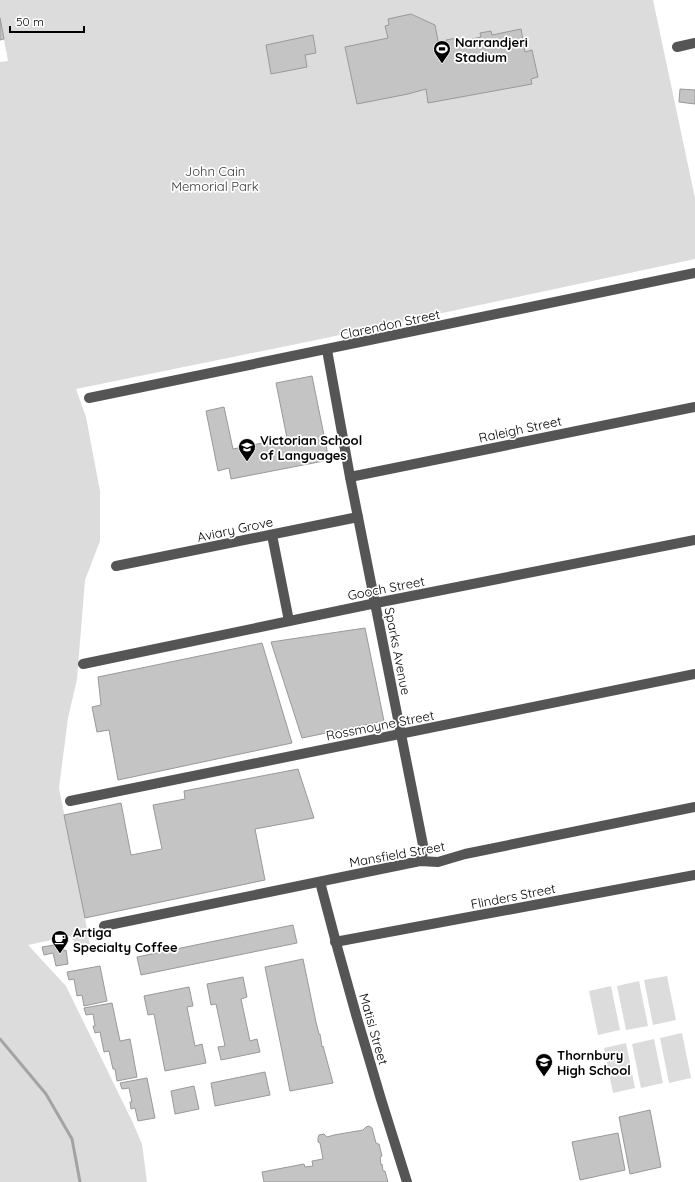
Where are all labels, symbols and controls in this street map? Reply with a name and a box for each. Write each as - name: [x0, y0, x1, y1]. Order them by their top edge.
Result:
- scale bar: [10, 8, 84, 34]
- text: 50 m: [16, 14, 44, 29]
- place label: Narrandjeri Stadium: [455, 34, 528, 65]
- sports icon: Narrandjeri Stadium: [432, 39, 452, 64]
- park label: John Cain Memorial Park: [171, 163, 259, 194]
- street label: Clarendon Street: [339, 306, 441, 342]
- street label: Raleigh Street: [477, 412, 563, 446]
- place label: Victorian School of Languages: [260, 432, 362, 463]
- school or university icon: Victorian School of Languages: [237, 437, 257, 462]
- street label: Aviary Grove: [196, 513, 274, 545]
- street label: Gooch Street: [346, 573, 426, 603]
- street label: Sparks Avenue: [382, 606, 414, 696]
- street label: Rossmoyne Street: [325, 707, 435, 743]
- street label: Mansfield Street: [348, 838, 446, 870]
- street label: Flinders Street: [469, 880, 557, 912]
- place label: Artiga Specialty Coffee: [73, 924, 178, 955]
- cafe icon: Artiga Specialty Coffee: [50, 929, 70, 954]
- street label: Matisi Street: [356, 991, 392, 1067]
- place label: Thornbury High School: [557, 1047, 631, 1078]
- school or university icon: Thornbury High School: [534, 1052, 554, 1077]

